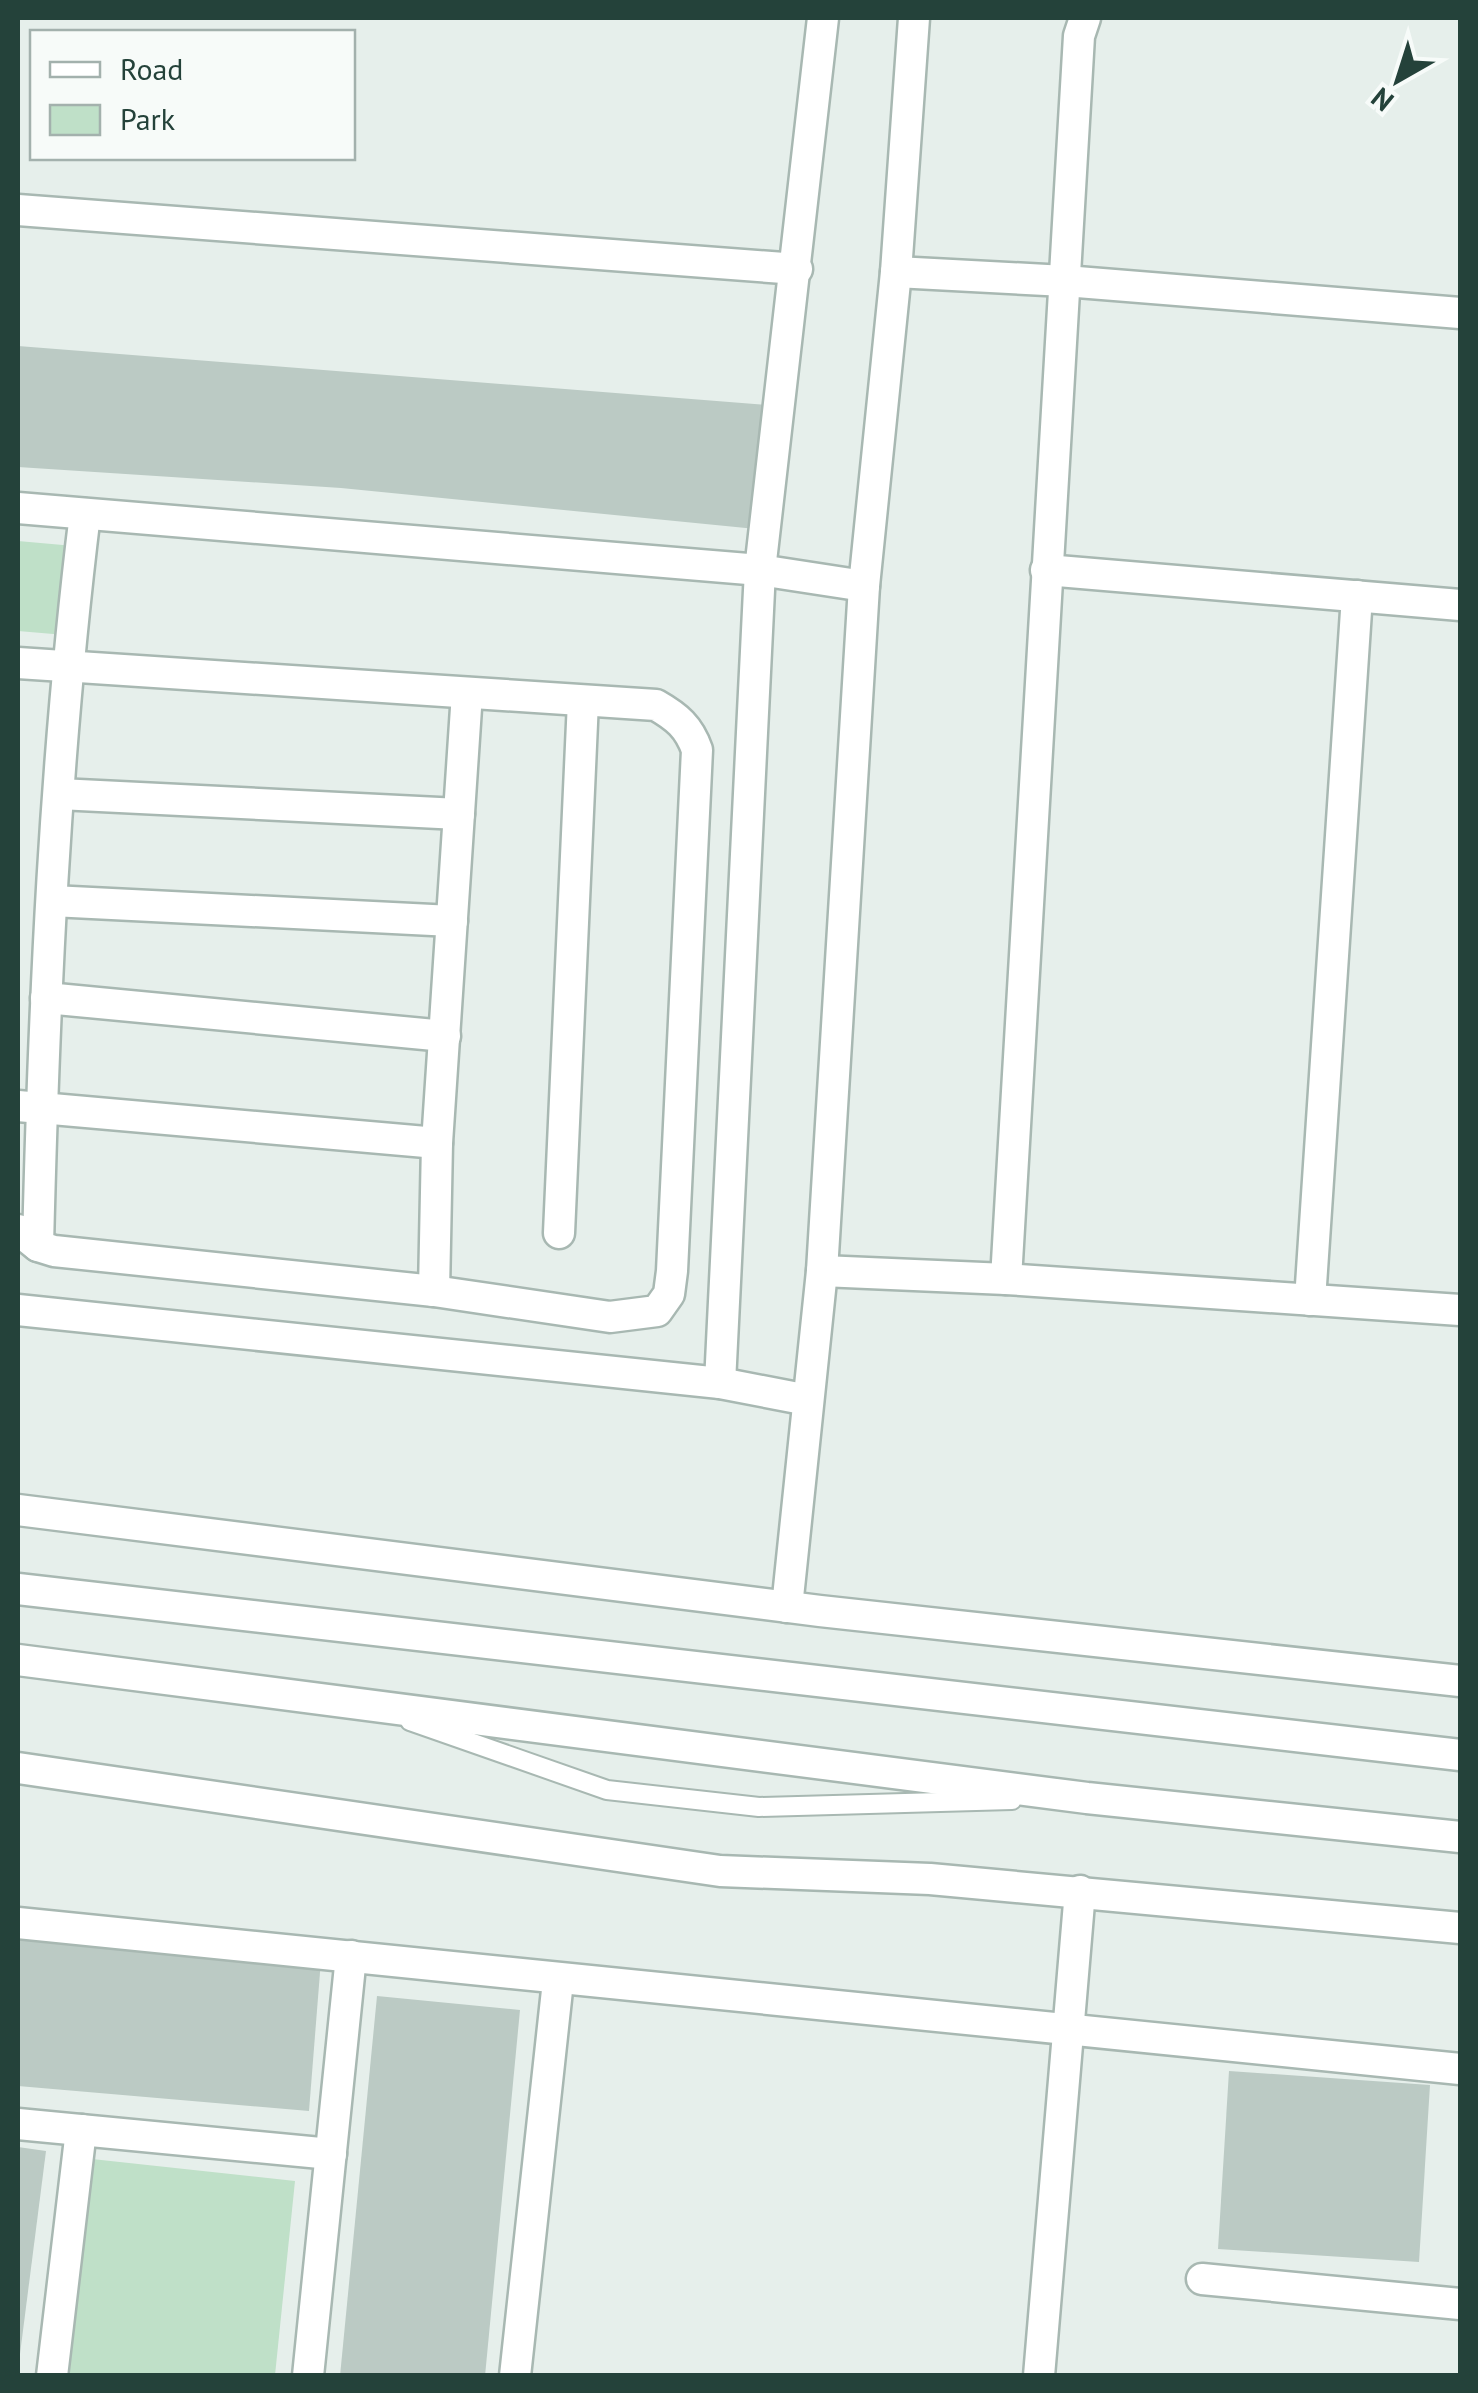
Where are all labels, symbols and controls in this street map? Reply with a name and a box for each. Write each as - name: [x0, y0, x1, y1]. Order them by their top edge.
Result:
- legend: [30, 30, 355, 160]
- north arrow: [1348, 30, 1448, 130]
- text: Road: [120, 49, 184, 88]
- text: N: [1363, 80, 1401, 120]
- text: Park: [120, 99, 176, 138]

